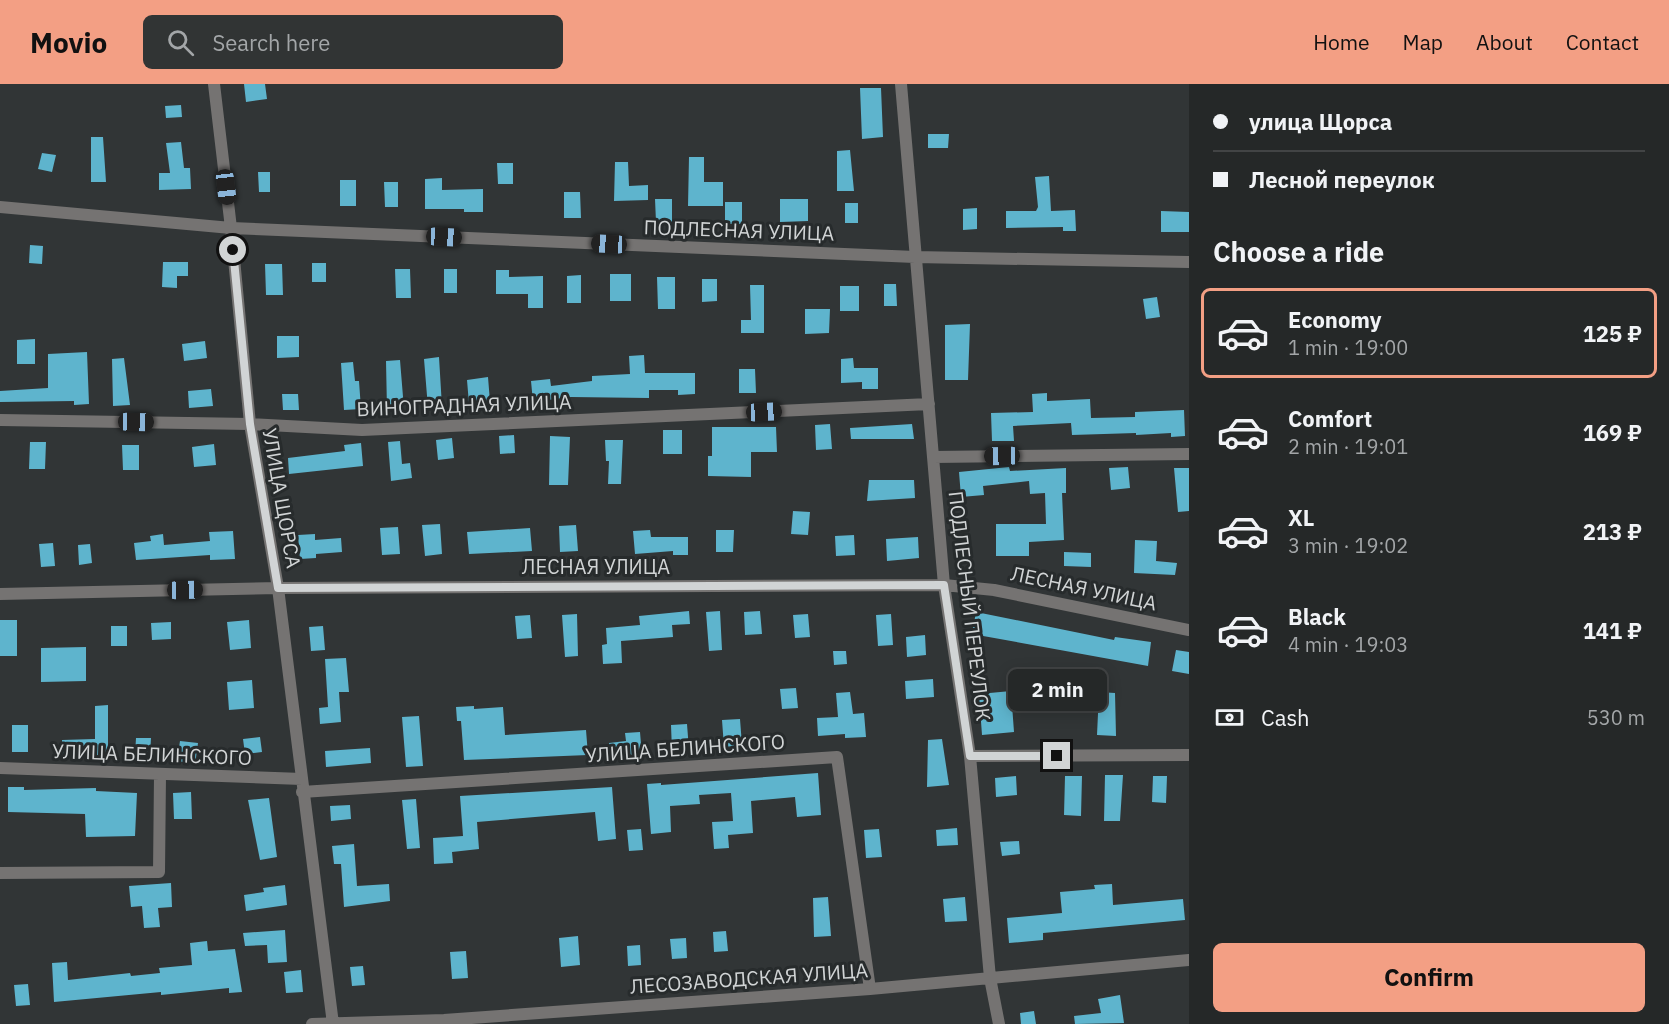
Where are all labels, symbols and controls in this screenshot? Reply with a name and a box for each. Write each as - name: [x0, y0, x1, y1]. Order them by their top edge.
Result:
- search box: [143, 15, 563, 69]
- text: Movio: [30, 24, 107, 61]
- icon: search: [164, 26, 197, 59]
- text: Search here: [212, 28, 330, 57]
- text: Home: [1313, 28, 1370, 56]
- text: Map: [1403, 28, 1443, 56]
- text: About: [1476, 28, 1533, 56]
- text: Contact: [1566, 28, 1639, 56]
- text: улица Щорса: [1249, 107, 1392, 136]
- text: Лесной переулок: [1249, 165, 1435, 194]
- car: [215, 168, 237, 206]
- street label: ПОДЛЕСНАЯ УЛИЦА: [643, 213, 835, 247]
- car: [426, 227, 462, 247]
- car: [591, 234, 627, 254]
- text: Choose a ride: [1213, 234, 1384, 269]
- route start: [219, 236, 246, 263]
- text: Economy: [1288, 305, 1382, 334]
- icon: car: [1216, 306, 1270, 360]
- text: 125 ₽: [1583, 319, 1642, 348]
- text: 1 min · 19:00: [1288, 334, 1408, 361]
- street label: ВИНОГРАДНАЯ УЛИЦА: [356, 388, 572, 422]
- car: [746, 402, 782, 422]
- text: Comfort: [1288, 404, 1372, 433]
- icon: car: [1216, 405, 1270, 459]
- car: [118, 413, 154, 431]
- text: 169 ₽: [1583, 418, 1642, 447]
- street label: УЛИЦА ЩОРСА: [256, 426, 308, 570]
- text: 2 min · 19:01: [1288, 433, 1408, 460]
- car: [984, 447, 1020, 465]
- street label: ПОДЛЕСНЫЙ ПЕРЕУЛОК: [942, 489, 998, 723]
- text: XL: [1288, 503, 1314, 532]
- icon: car: [1216, 504, 1270, 558]
- text: 213 ₽: [1583, 517, 1642, 546]
- text: 3 min · 19:02: [1288, 532, 1408, 559]
- street label: ЛЕСНАЯ УЛИЦА: [522, 553, 670, 580]
- street label: ЛЕСНАЯ УЛИЦА: [1009, 559, 1160, 617]
- car: [167, 581, 203, 599]
- text: Black: [1288, 602, 1346, 631]
- icon: car: [1216, 603, 1270, 657]
- text: 141 ₽: [1583, 616, 1642, 645]
- text: 4 min · 19:03: [1288, 631, 1408, 658]
- callout: 2 min: [1008, 669, 1106, 711]
- text: 2 min: [1031, 676, 1084, 703]
- icon: cash: [1213, 701, 1246, 734]
- text: Cash: [1261, 703, 1310, 732]
- text: 530 m: [1587, 704, 1645, 731]
- street label: УЛИЦА БЕЛИНСКОГО: [584, 728, 786, 768]
- street label: УЛИЦА БЕЛИНСКОГО: [52, 737, 252, 771]
- route end: [1043, 742, 1070, 769]
- button: Confirm: [1213, 943, 1645, 1012]
- street label: ЛЕСОЗАВОДСКАЯ УЛИЦА: [629, 956, 869, 1000]

